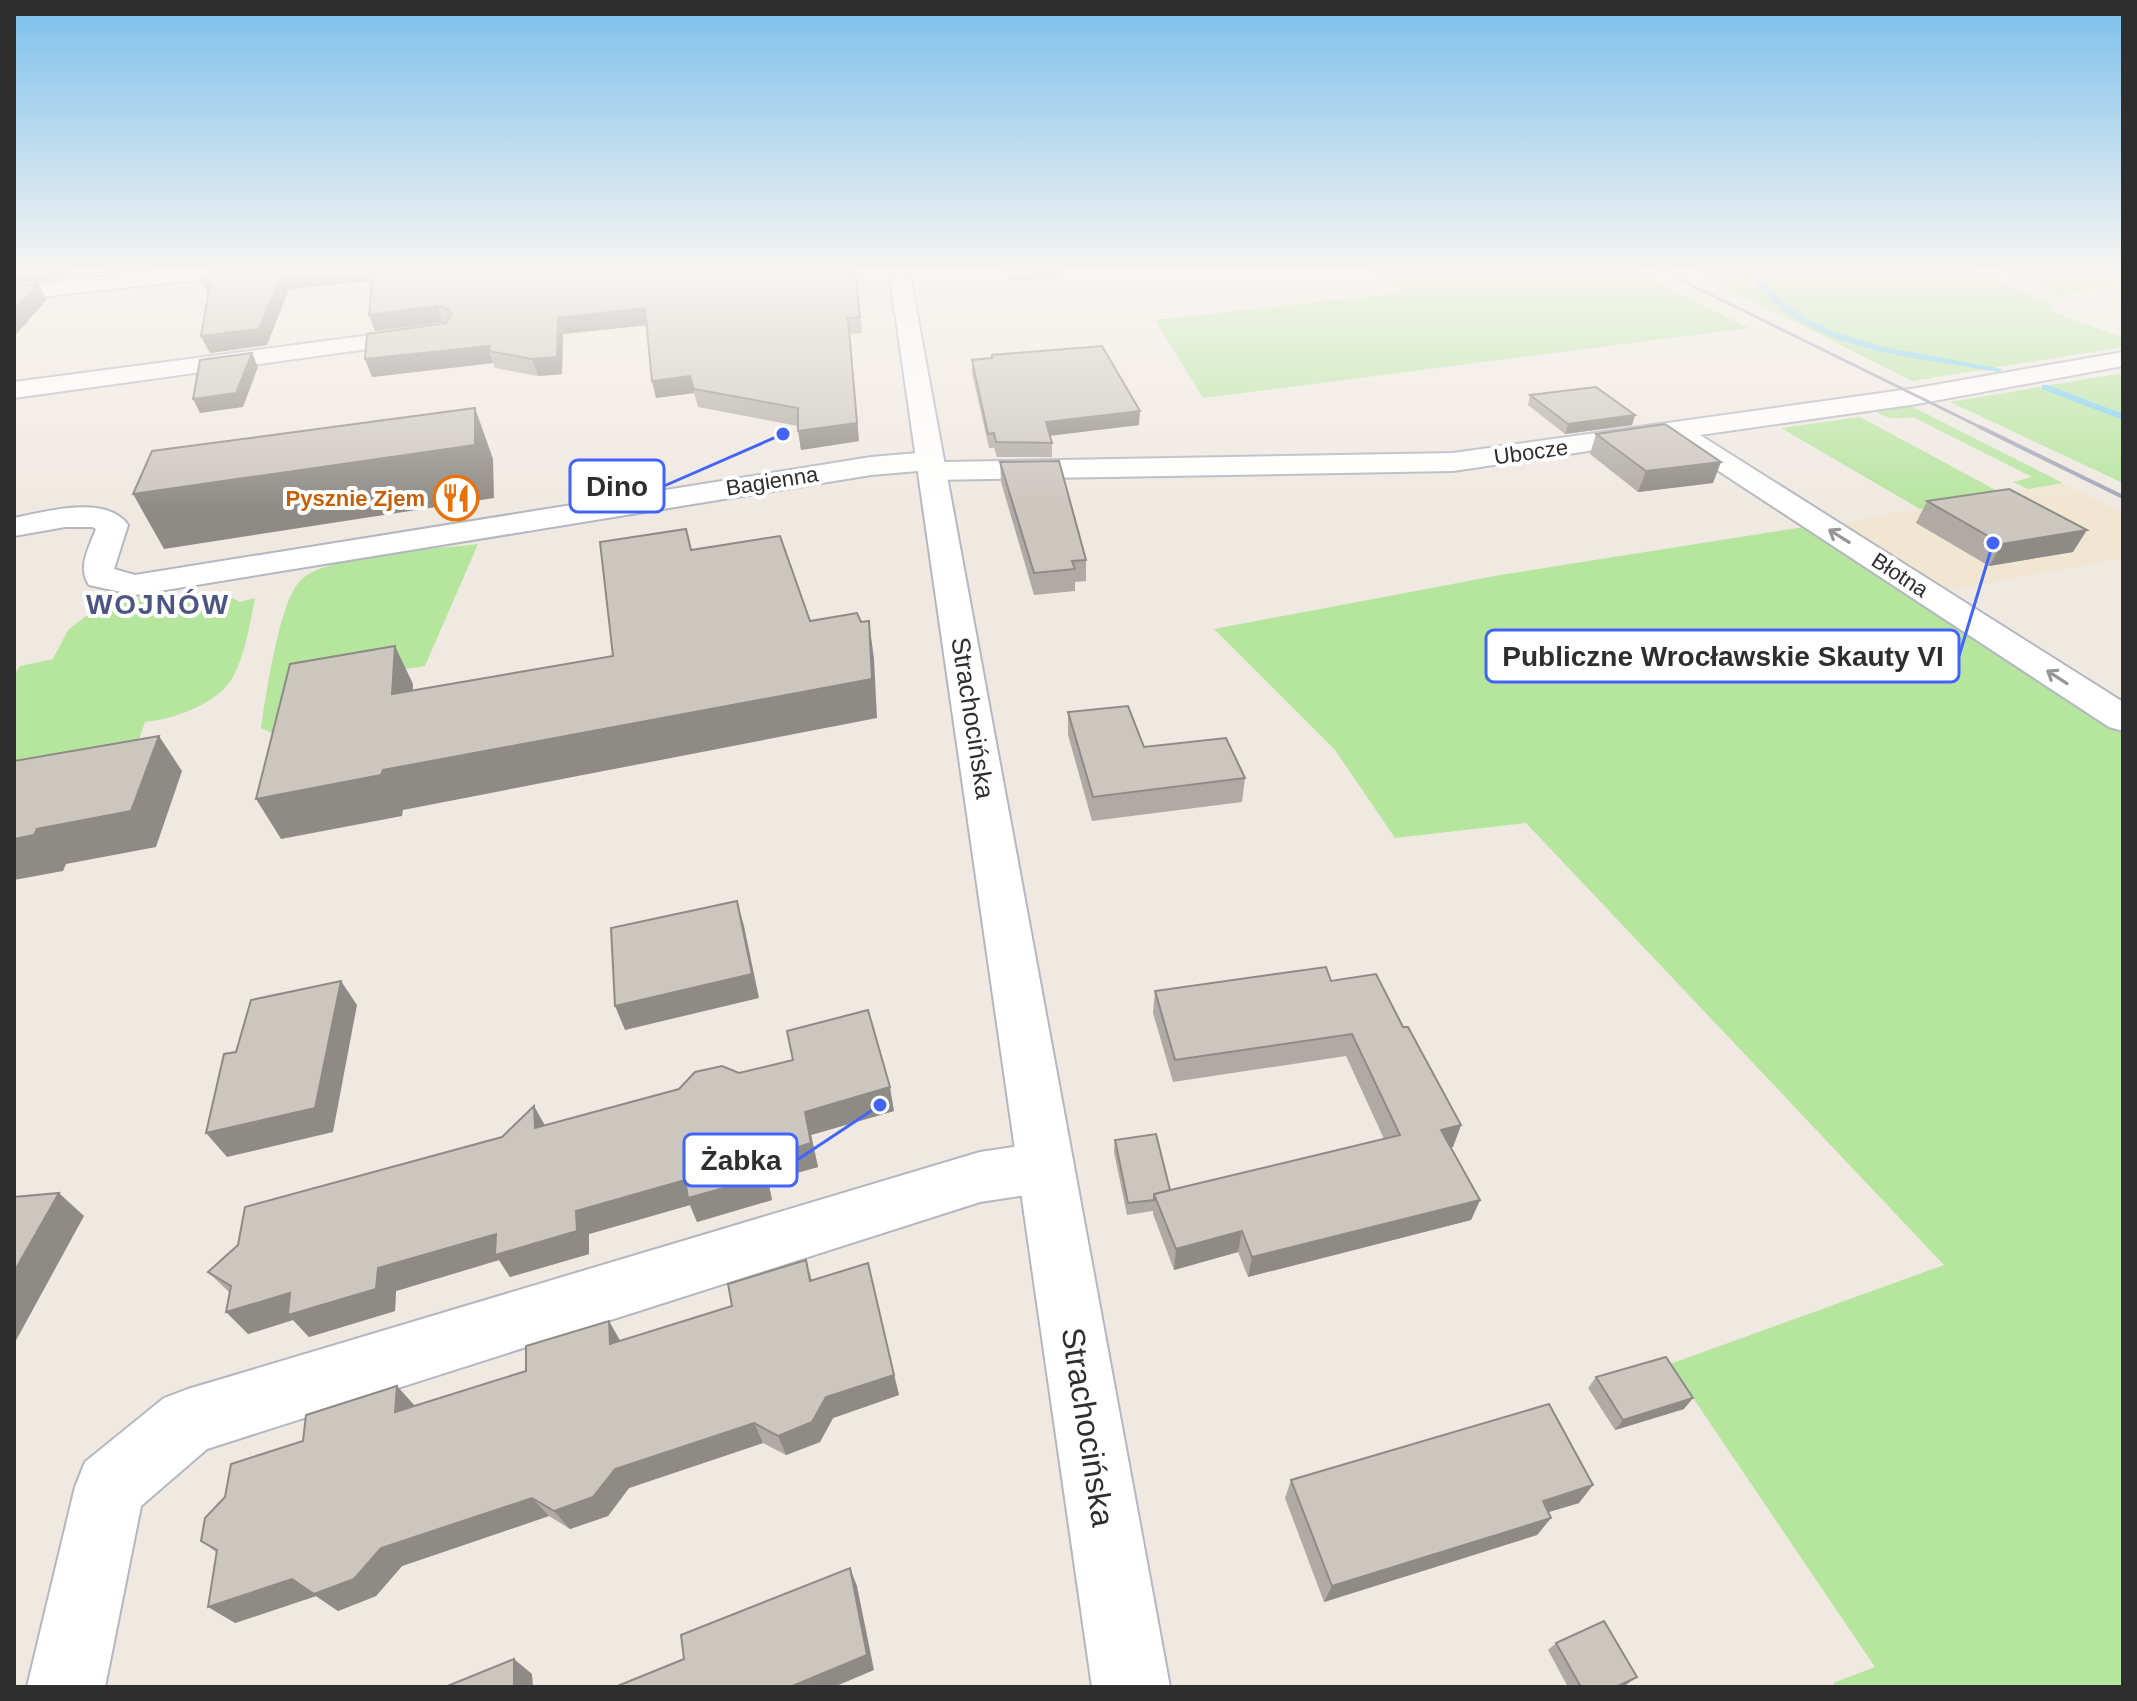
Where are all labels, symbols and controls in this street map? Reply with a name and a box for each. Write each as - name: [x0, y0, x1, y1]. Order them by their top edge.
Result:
- street label: Ubocze: [1492, 434, 1570, 470]
- callout: Dino: [570, 460, 664, 512]
- street label: Bagienna: [724, 461, 821, 501]
- text: Dino: [586, 471, 648, 502]
- restaurant icon: Pysznie Zjem: [432, 474, 480, 522]
- place label: Pysznie Zjem: [286, 486, 425, 511]
- one-way arrow: [1828, 527, 1851, 543]
- street label: Błotna: [1867, 548, 1934, 603]
- district label: WOJNÓW: [86, 589, 230, 620]
- callout: Publiczne Wrocławskie Skauty VI: [1486, 630, 1959, 682]
- street label: Strachocińska: [945, 635, 1001, 802]
- text: Publiczne Wrocławskie Skauty VI: [1502, 641, 1944, 672]
- one-way arrow: [2047, 668, 2069, 685]
- callout: Żabka: [684, 1134, 797, 1186]
- text: Żabka: [701, 1145, 782, 1176]
- street label: Strachocińska: [1055, 1325, 1122, 1529]

